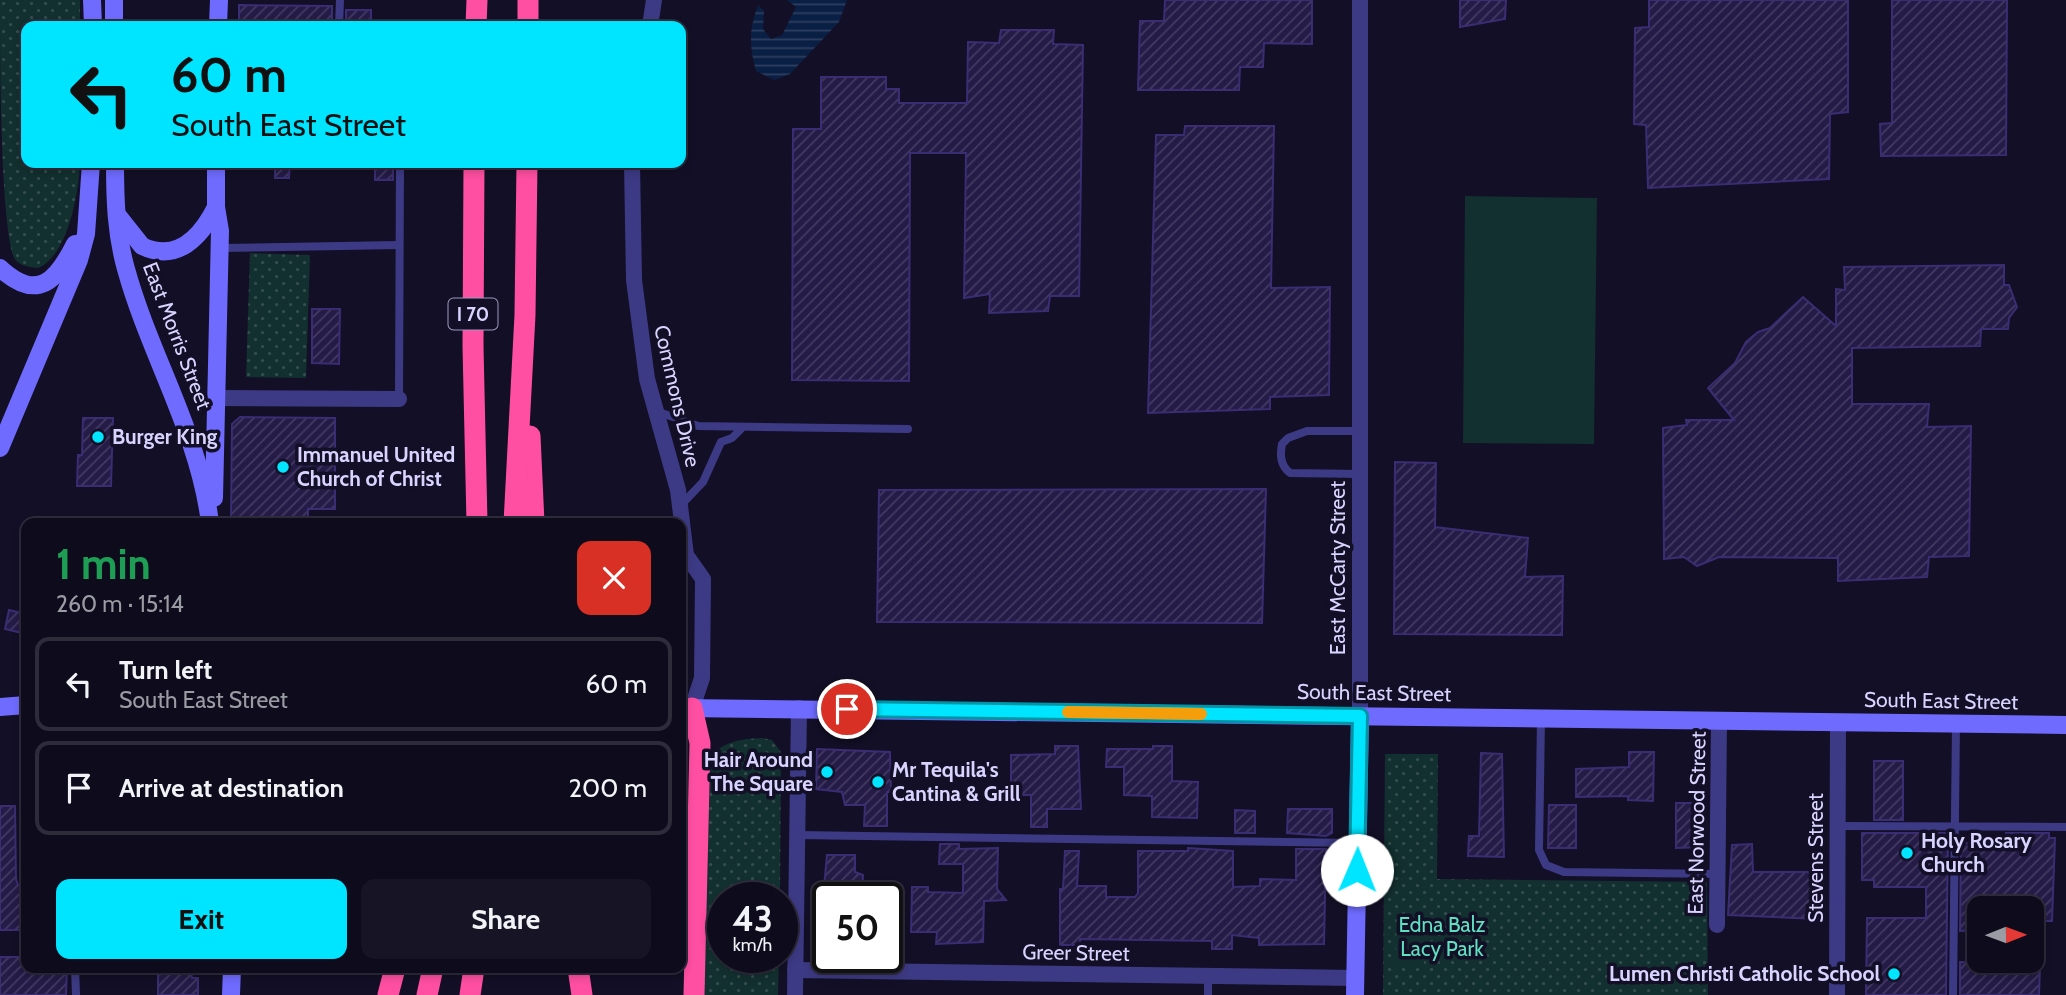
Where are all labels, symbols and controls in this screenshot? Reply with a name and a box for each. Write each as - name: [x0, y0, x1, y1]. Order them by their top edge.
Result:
- text: 60 m: [171, 45, 287, 104]
- icon: left: [56, 49, 147, 140]
- text: South East Street: [171, 105, 406, 144]
- street label: East Morris Street: [138, 259, 217, 413]
- road number: I 70: [448, 298, 498, 330]
- street label: Commons Drive: [649, 323, 706, 469]
- place label: Burger King: [112, 424, 218, 449]
- marker: Burger King: [90, 429, 106, 445]
- place label: Immanuel United Church of Christ: [297, 442, 455, 491]
- marker: Immanuel United Church of Christ: [275, 459, 291, 475]
- street label: East McCarty Street: [1325, 481, 1350, 655]
- text: 1 min: [56, 538, 151, 590]
- button: close: [577, 541, 651, 615]
- text: 260 m · 15:14: [56, 590, 184, 618]
- text: Turn left: [119, 654, 212, 686]
- icon: left: [60, 665, 98, 703]
- text: 60 m: [585, 668, 647, 700]
- pin: [817, 679, 877, 739]
- street label: South East Street: [1297, 679, 1451, 706]
- text: South East Street: [119, 686, 288, 714]
- street label: South East Street: [1864, 687, 2018, 714]
- icon: arrive: [828, 690, 866, 728]
- street label: East Norwood Street: [1682, 731, 1711, 915]
- place label: Hair Around The Square: [704, 747, 813, 796]
- place label: Mr Tequila's Cantina & Grill: [892, 757, 1021, 806]
- marker: Hair Around The Square: [819, 764, 835, 780]
- icon: arrive: [60, 769, 98, 807]
- text: Arrive at destination: [119, 772, 344, 804]
- text: 200 m: [568, 772, 647, 804]
- marker: Mr Tequila's Cantina & Grill: [870, 774, 886, 790]
- street label: Stevens Street: [1803, 793, 1828, 923]
- place label: Holy Rosary Church: [1921, 828, 2032, 877]
- position arrow: [1320, 833, 1394, 907]
- marker: Holy Rosary Church: [1899, 845, 1915, 861]
- button: Exit: [56, 879, 347, 959]
- button: Share: [361, 879, 651, 959]
- speed limit sign: 50: [812, 882, 903, 973]
- north arrow: [1967, 896, 2044, 973]
- map controls: [1967, 896, 2044, 973]
- text: 43: [732, 897, 773, 940]
- park label: Edna Balz Lacy Park: [1399, 912, 1486, 961]
- text: km/h: [733, 934, 772, 956]
- street label: Greer Street: [1022, 939, 1130, 966]
- place label: Lumen Christi Catholic School: [1609, 961, 1880, 986]
- marker: Lumen Christi Catholic School: [1886, 966, 1902, 982]

